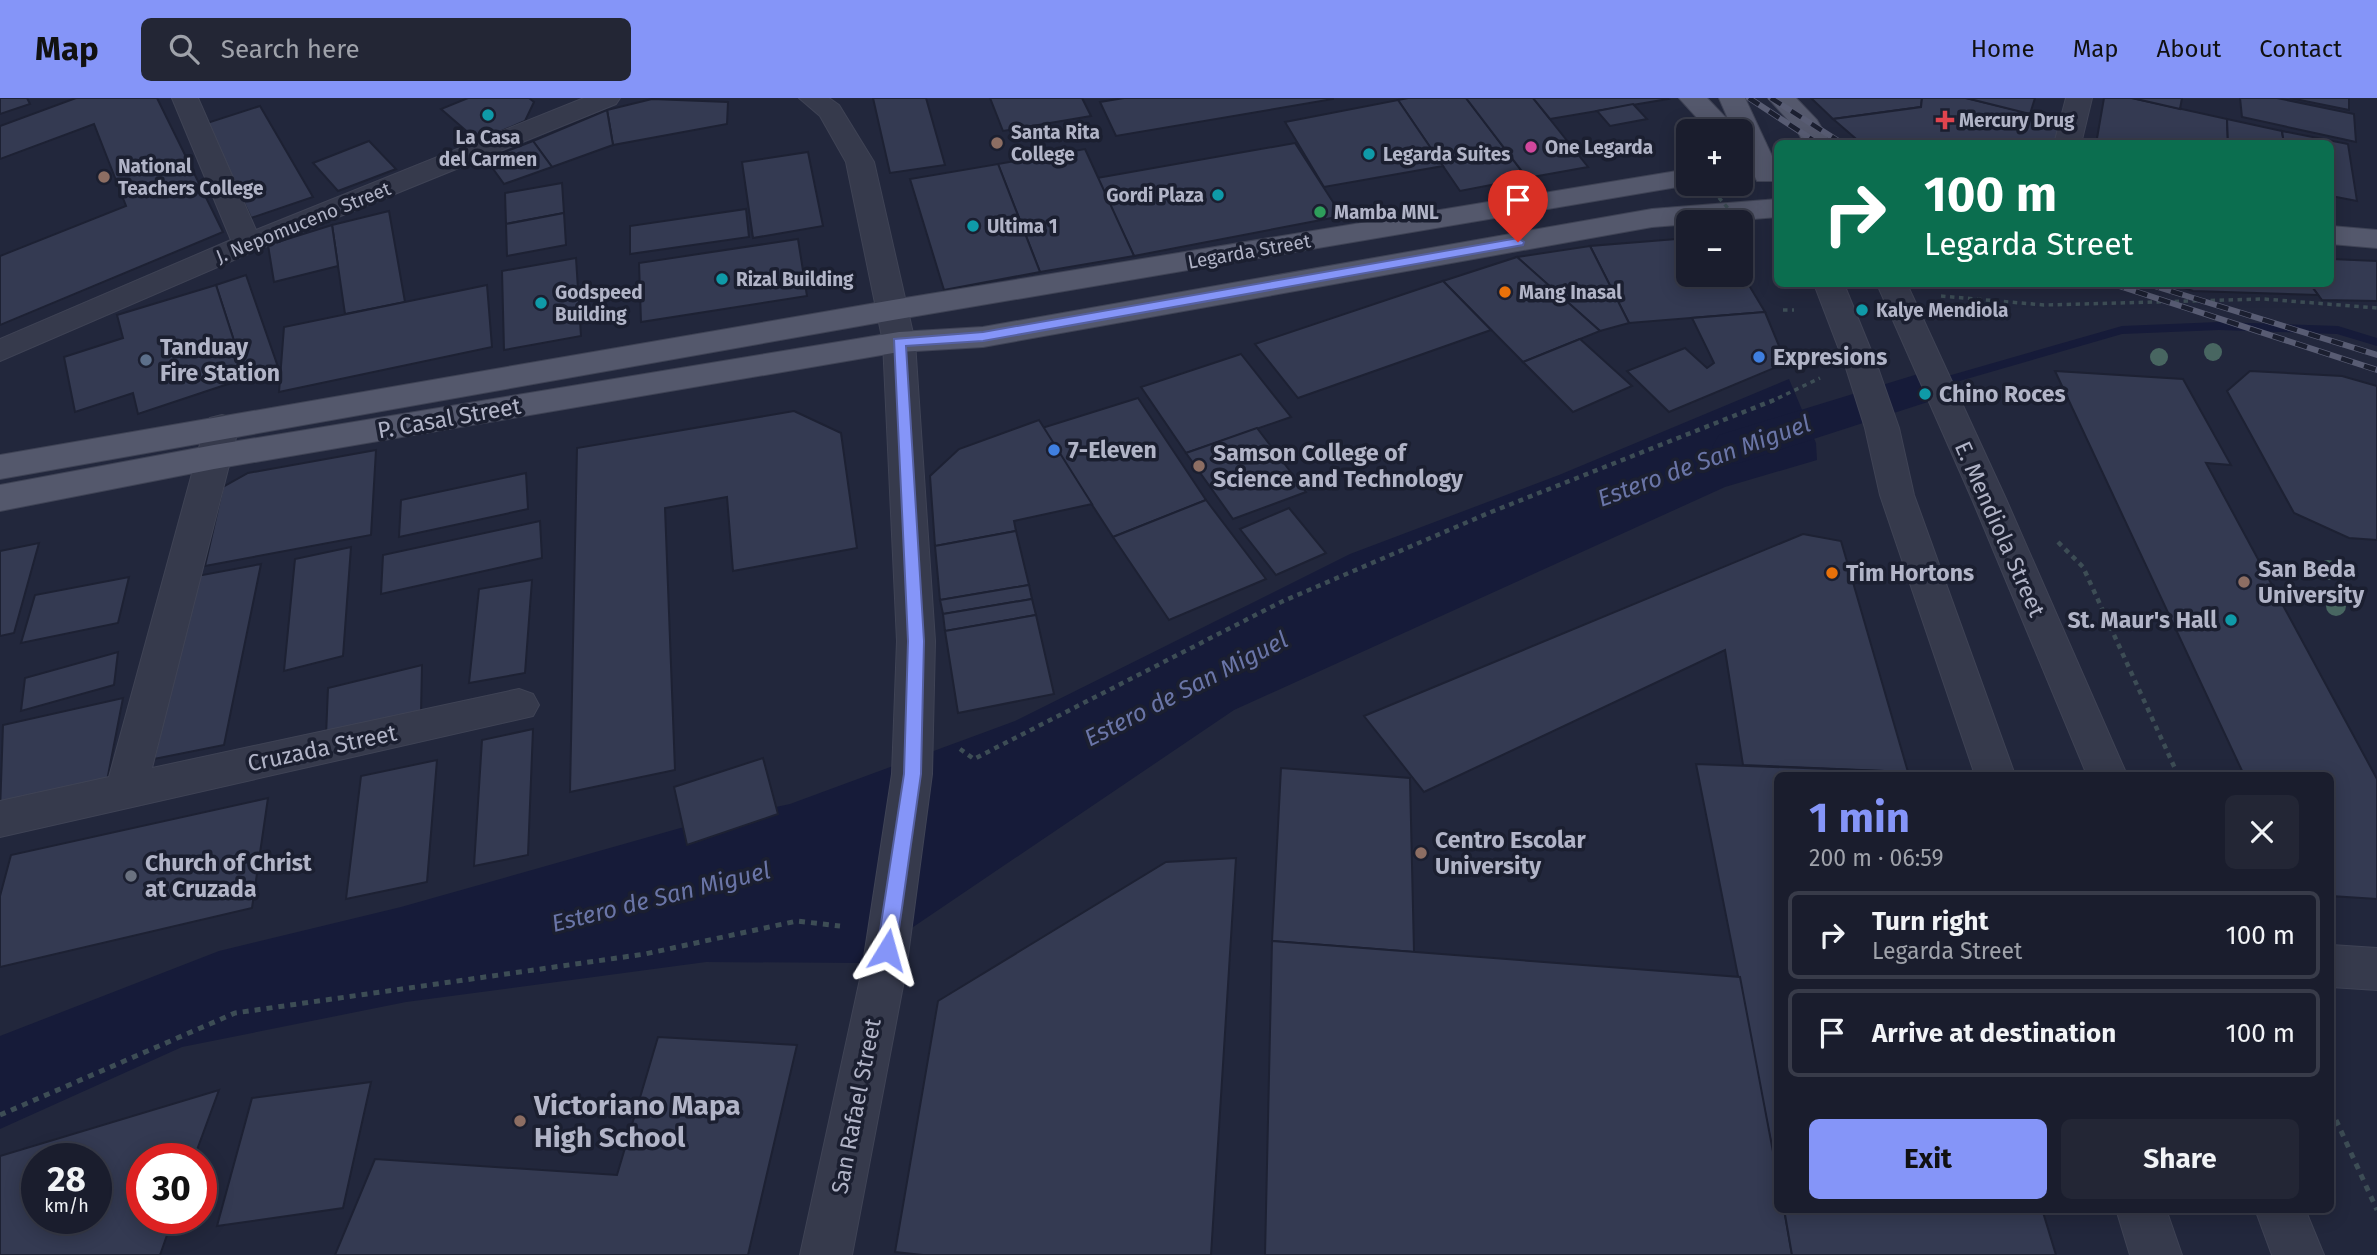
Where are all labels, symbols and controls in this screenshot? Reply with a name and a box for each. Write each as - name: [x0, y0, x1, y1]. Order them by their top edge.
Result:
- search box: [141, 18, 631, 81]
- text: Map: [35, 29, 99, 69]
- icon: search: [165, 30, 203, 68]
- text: Search here: [221, 34, 360, 65]
- text: Home: [1971, 35, 2035, 63]
- text: Map: [2073, 35, 2119, 63]
- text: About: [2157, 35, 2221, 63]
- text: Contact: [2259, 35, 2342, 63]
- marker: La Casa del Carmen: [480, 107, 496, 123]
- place label: Mercury Drug: [1959, 109, 2075, 132]
- marker: Mercury Drug: [1937, 112, 1953, 128]
- map controls: [1676, 119, 1753, 287]
- button: +: [1676, 119, 1753, 196]
- place label: Santa Rita College: [1011, 121, 1100, 166]
- place label: La Casa del Carmen: [439, 126, 537, 171]
- marker: Santa Rita College: [989, 135, 1005, 151]
- place label: One Legarda: [1545, 136, 1653, 159]
- marker: One Legarda: [1523, 139, 1539, 155]
- place label: Legarda Suites: [1383, 143, 1510, 166]
- marker: Legarda Suites: [1361, 146, 1377, 162]
- place label: National Teachers College: [118, 155, 263, 200]
- text: 100 m: [1924, 165, 2057, 224]
- icon: right: [1809, 168, 1900, 259]
- marker: National Teachers College: [96, 169, 112, 185]
- pin: [1488, 170, 1548, 242]
- street label: J. Nepomuceno Street: [212, 177, 394, 268]
- icon: arrive: [1499, 181, 1537, 219]
- place label: Gordi Plaza: [1106, 184, 1204, 207]
- marker: Gordi Plaza: [1210, 187, 1226, 203]
- place label: Mamba MNL: [1334, 201, 1439, 224]
- marker: Mamba MNL: [1312, 204, 1328, 220]
- button: −: [1676, 210, 1753, 287]
- place label: Ultima 1: [987, 215, 1058, 238]
- marker: Ultima 1: [965, 218, 981, 234]
- text: Legarda Street: [1924, 225, 2133, 263]
- street label: Legarda Street: [1186, 229, 1312, 274]
- place label: Rizal Building: [736, 268, 854, 291]
- marker: Rizal Building: [714, 271, 730, 287]
- place label: Godspeed Building: [555, 281, 643, 326]
- place label: Mang Inasal: [1519, 281, 1622, 304]
- marker: Mang Inasal: [1497, 284, 1513, 300]
- marker: Godspeed Building: [533, 295, 549, 311]
- place label: Kalye Mendiola: [1876, 299, 2008, 322]
- marker: Kalye Mendiola: [1854, 302, 1870, 318]
- place label: Tanduay Fire Station: [160, 333, 280, 387]
- place label: Expresions: [1773, 343, 1887, 371]
- marker: Expresions: [1751, 349, 1767, 365]
- marker: Tanduay Fire Station: [138, 352, 154, 368]
- place label: Chino Roces: [1939, 380, 2066, 408]
- marker: Chino Roces: [1917, 386, 1933, 402]
- street label: P. Casal Street: [375, 391, 524, 444]
- water label: Estero de San Miguel: [1594, 409, 1814, 513]
- place label: 7-Eleven: [1068, 436, 1157, 464]
- street label: E. Mendiola Street: [1949, 437, 2052, 622]
- place label: Samson College of Science and Technology: [1213, 439, 1464, 493]
- marker: 7-Eleven: [1046, 442, 1062, 458]
- marker: Samson College of Science and Technology: [1191, 458, 1207, 474]
- place label: San Beda University: [2258, 555, 2365, 609]
- place label: Tim Hortons: [1846, 559, 1974, 587]
- marker: Tim Hortons: [1824, 565, 1840, 581]
- marker: San Beda University: [2236, 574, 2252, 590]
- place label: St. Maur's Hall: [2067, 606, 2217, 634]
- marker: St. Maur's Hall: [2223, 612, 2239, 628]
- water label: Estero de San Miguel: [1080, 626, 1292, 752]
- street label: Cruzada Street: [245, 718, 400, 777]
- text: 1 min: [1809, 793, 1910, 843]
- button: close: [2225, 795, 2299, 869]
- place label: Centro Escolar University: [1435, 826, 1586, 880]
- text: 200 m · 06:59: [1809, 844, 1944, 872]
- marker: Centro Escolar University: [1413, 845, 1429, 861]
- place label: Church of Christ at Cruzada: [145, 849, 313, 903]
- water label: Estero de San Miguel: [549, 856, 773, 938]
- marker: Church of Christ at Cruzada: [123, 868, 139, 884]
- text: Turn right: [1872, 906, 1989, 937]
- position arrow: [850, 913, 924, 987]
- icon: right: [1813, 916, 1851, 954]
- text: 100 m: [2226, 920, 2295, 951]
- text: Legarda Street: [1872, 937, 2022, 965]
- icon: arrive: [1813, 1014, 1851, 1052]
- street label: San Rafael Street: [825, 1015, 887, 1196]
- text: Arrive at destination: [1872, 1018, 2116, 1049]
- text: 100 m: [2226, 1018, 2295, 1049]
- place label: Victoriano Mapa High School: [533, 1089, 741, 1154]
- marker: Victoriano Mapa High School: [512, 1113, 528, 1129]
- button: Exit: [1809, 1119, 2047, 1199]
- button: Share: [2061, 1119, 2299, 1199]
- speed limit sign: 30: [126, 1143, 217, 1234]
- text: 28: [47, 1158, 86, 1200]
- text: km/h: [44, 1195, 89, 1217]

